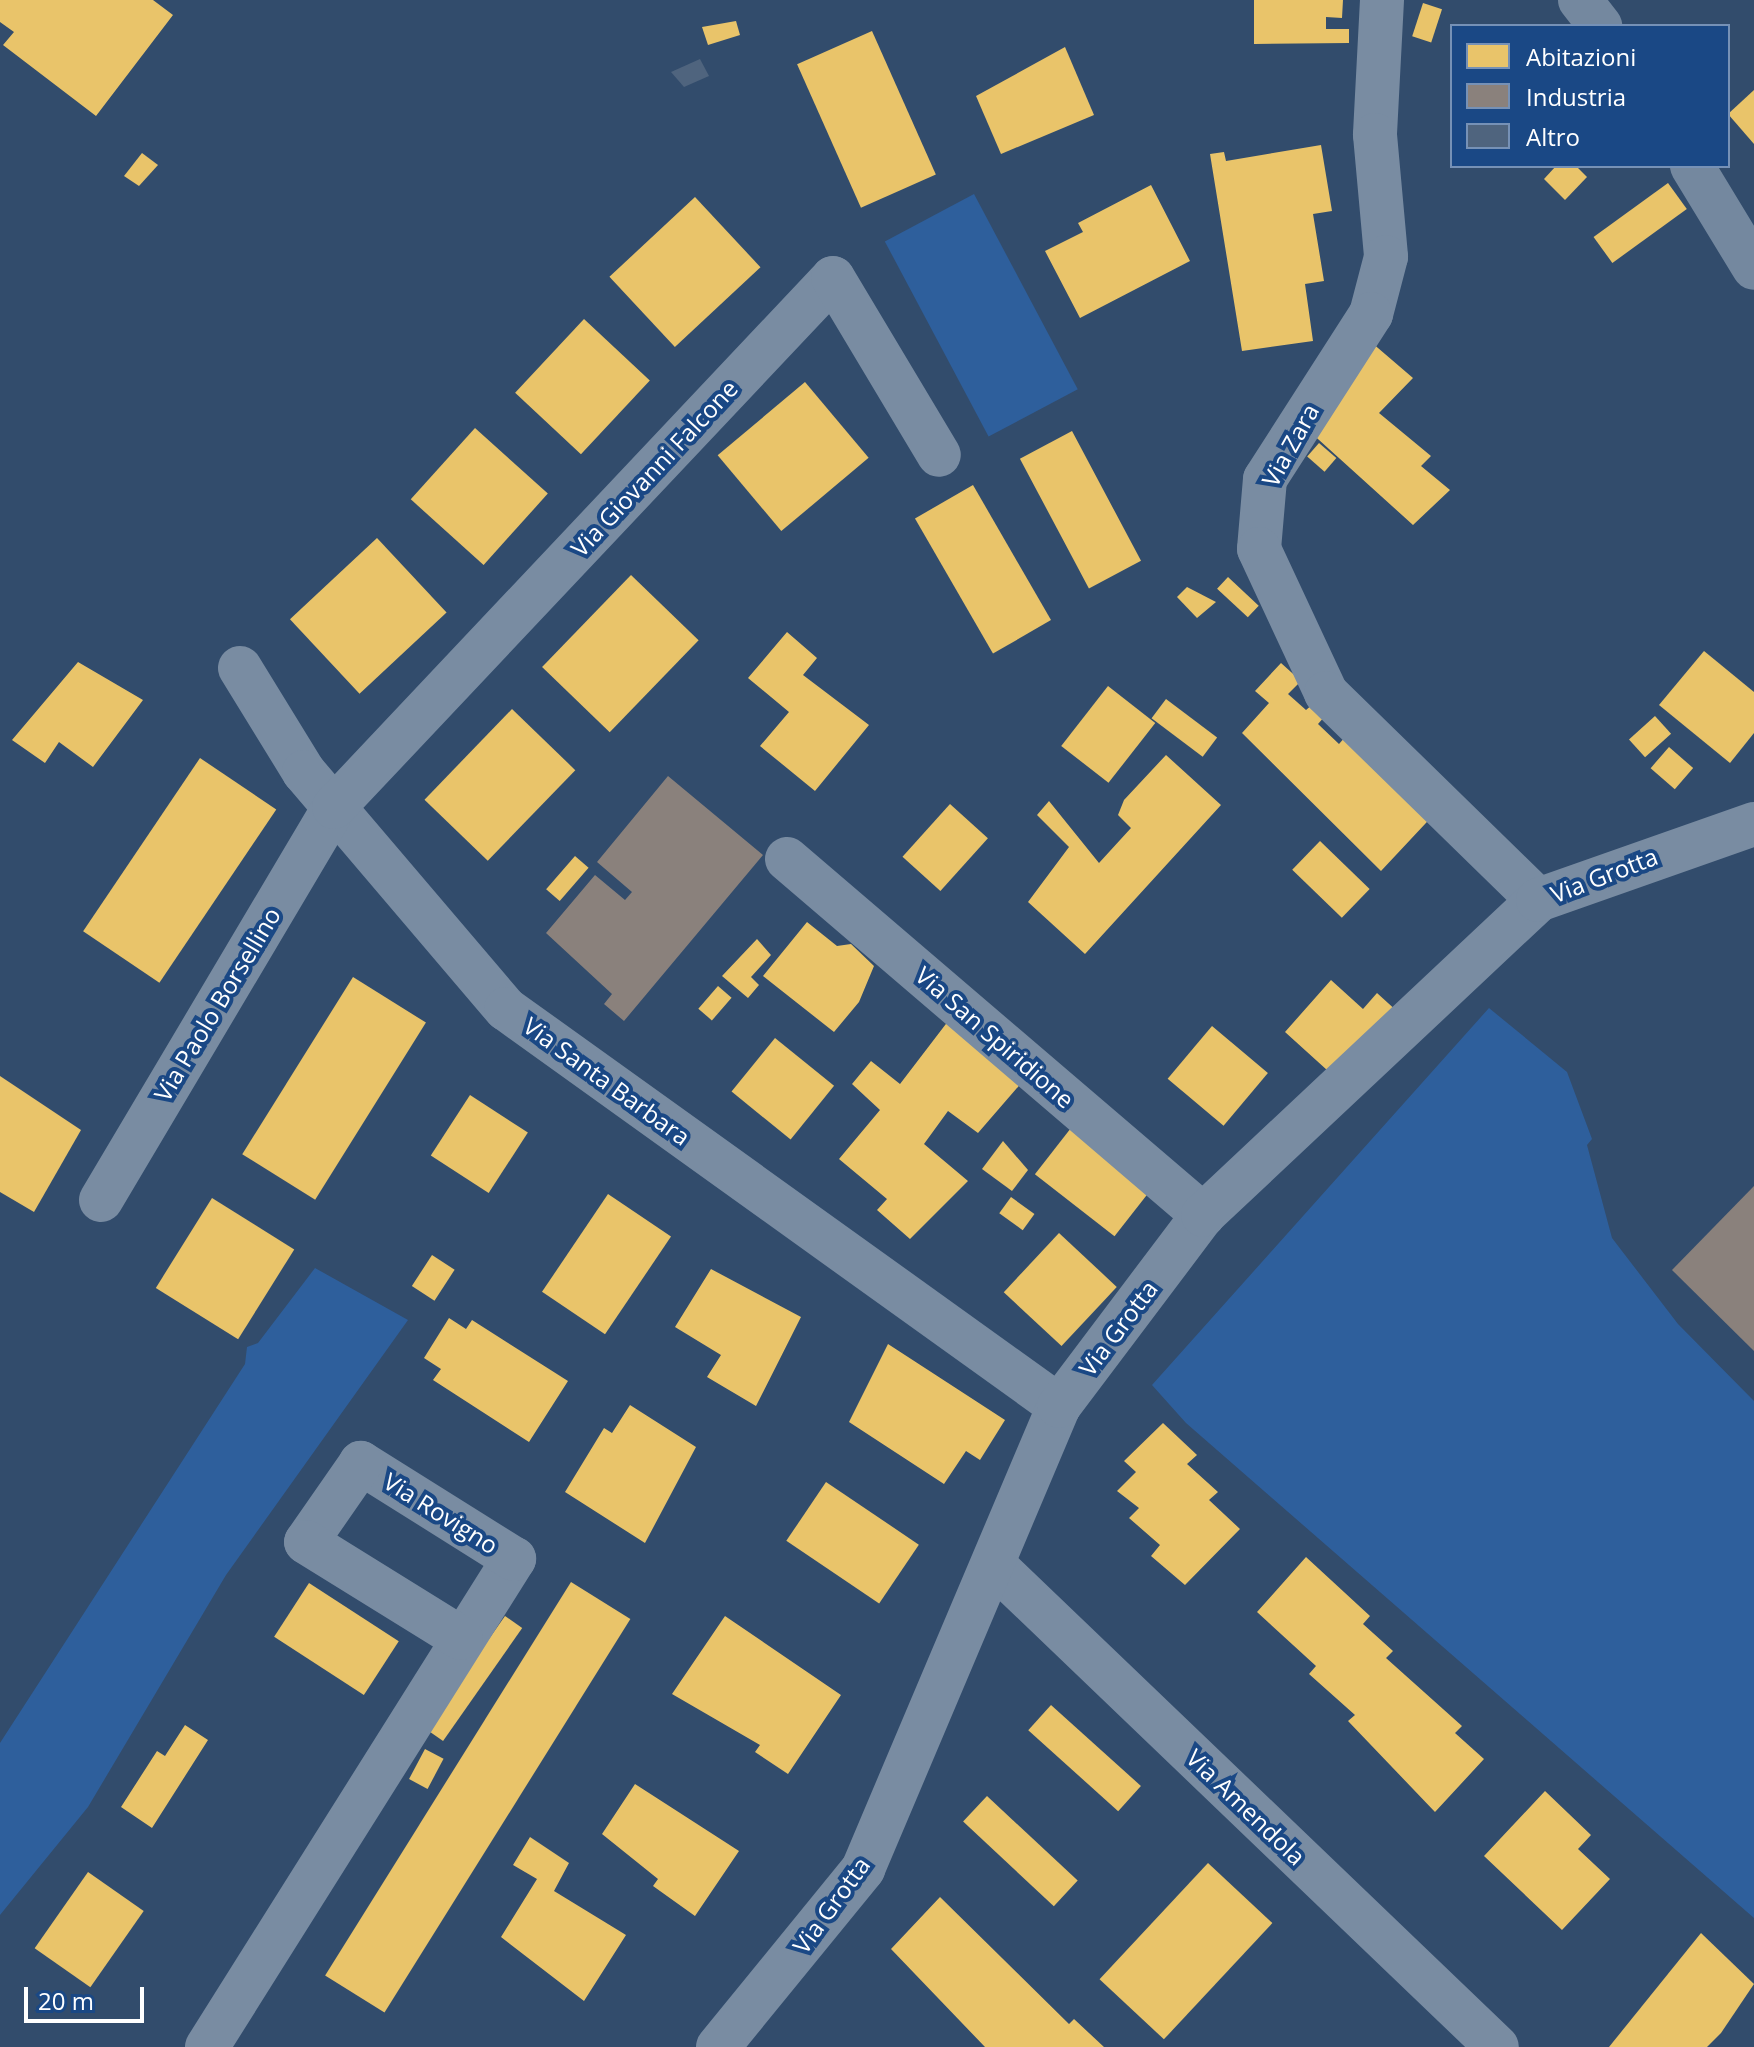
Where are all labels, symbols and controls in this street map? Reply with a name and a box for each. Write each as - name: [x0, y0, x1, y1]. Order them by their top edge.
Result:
- legend: [1450, 24, 1730, 168]
- text: Abitazioni: [1526, 40, 1636, 73]
- text: Industria: [1526, 80, 1626, 113]
- text: Altro: [1526, 120, 1580, 153]
- street label: Via Giovanni Falcone: [565, 374, 743, 562]
- street label: Via Zara: [1256, 399, 1324, 491]
- street label: Via Grotta: [1547, 841, 1661, 909]
- street label: Via Paolo Borsellino: [148, 902, 286, 1106]
- street label: Via San Spiridione: [910, 960, 1080, 1114]
- street label: Via Santa Barbara: [518, 1011, 696, 1151]
- street label: Via Grotta: [1073, 1275, 1163, 1381]
- street label: Via Rovigno: [378, 1466, 504, 1560]
- street label: Via Amendola: [1181, 1743, 1311, 1871]
- street label: Via Grotta: [786, 1851, 876, 1959]
- scale bar: [28, 1971, 148, 2021]
- text: 20 m: [38, 1984, 94, 2017]

